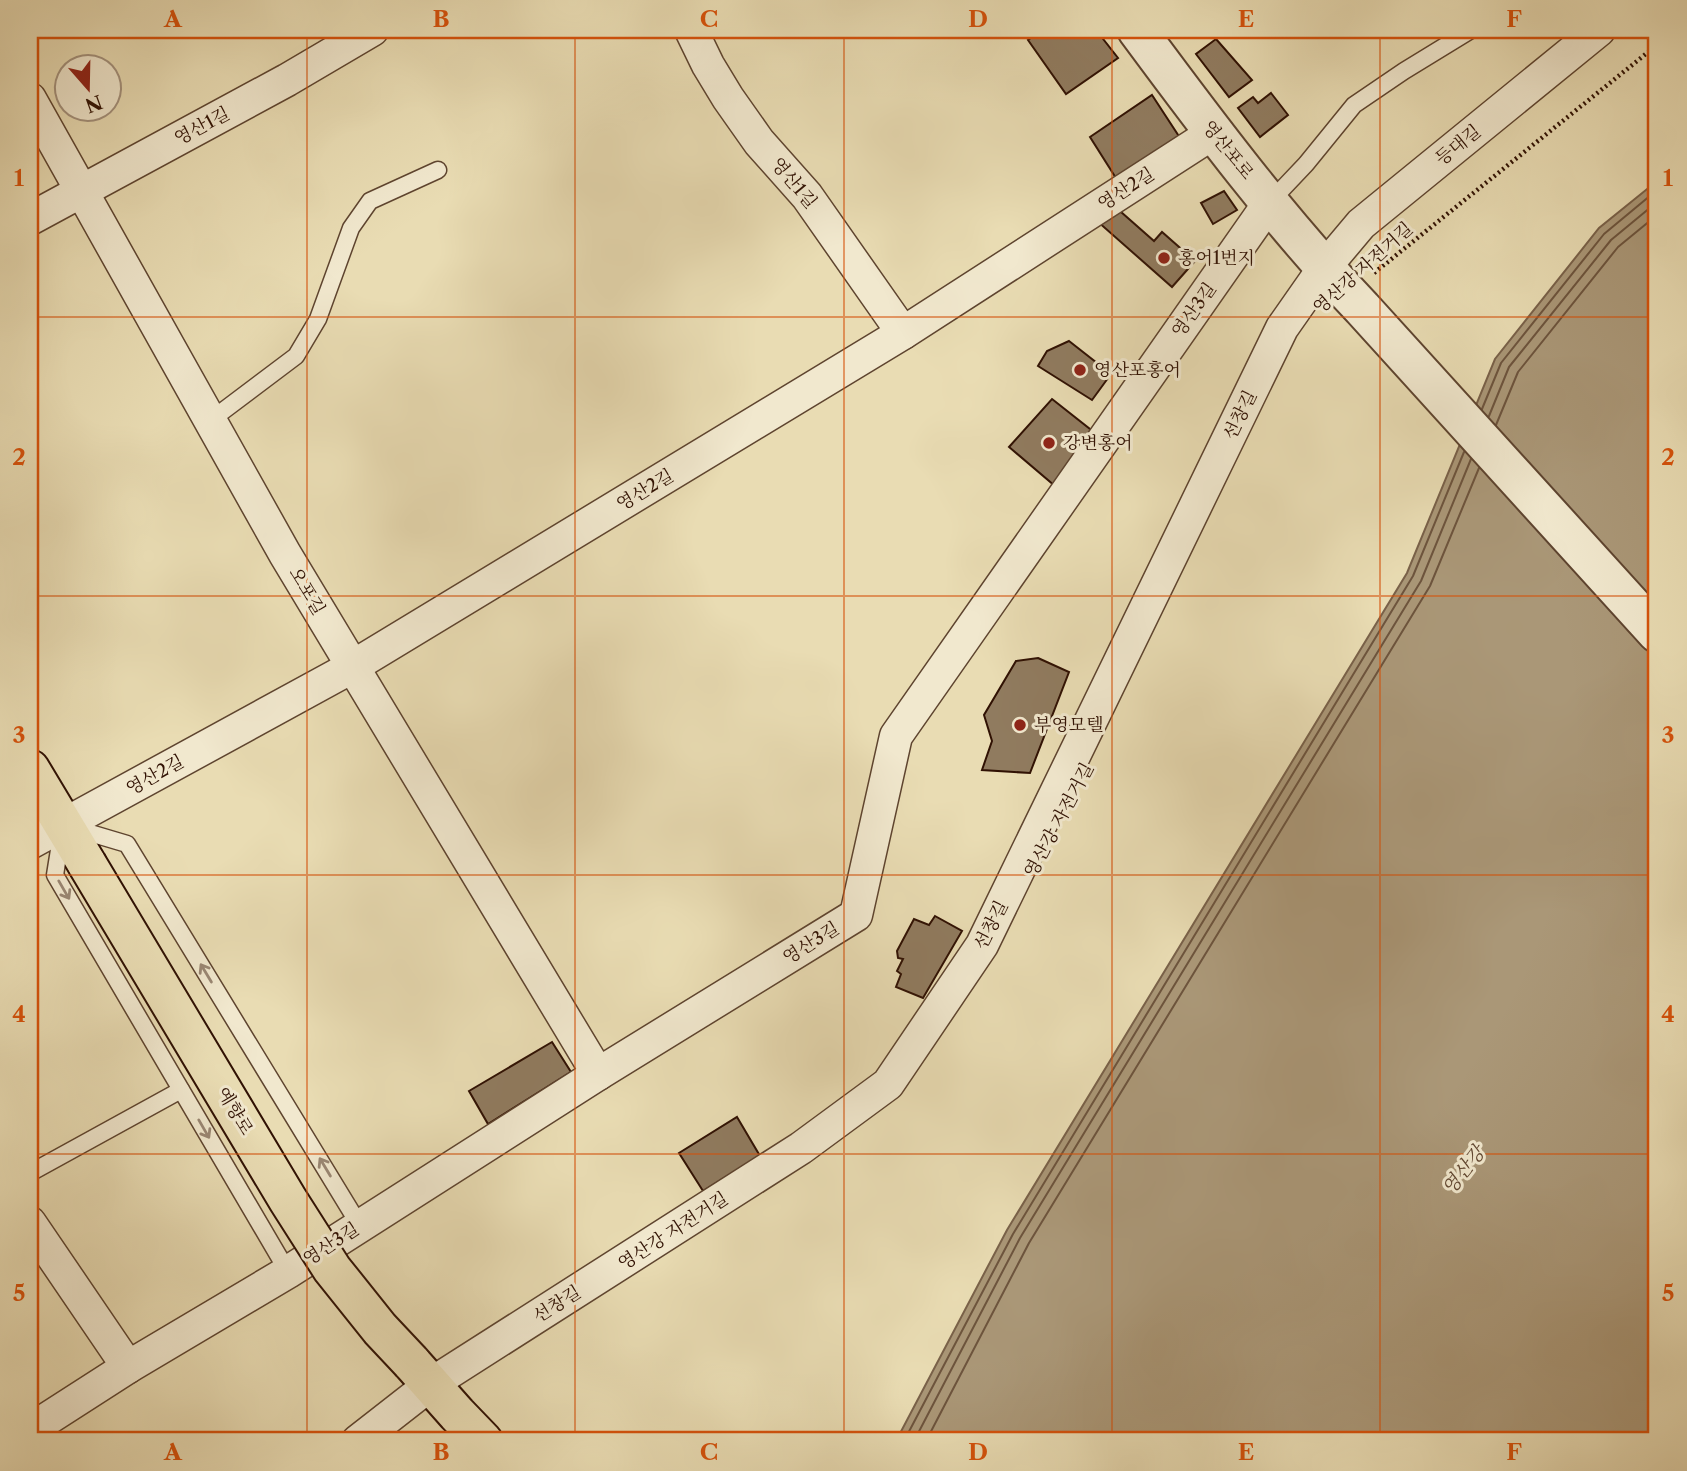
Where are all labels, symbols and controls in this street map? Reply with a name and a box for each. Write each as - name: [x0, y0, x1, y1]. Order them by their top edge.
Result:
- text: A: [163, 5, 183, 33]
- text: B: [432, 5, 450, 33]
- text: C: [700, 5, 718, 33]
- text: D: [968, 5, 988, 33]
- text: E: [1238, 5, 1254, 33]
- text: F: [1506, 5, 1522, 33]
- north arrow: [52, 52, 122, 122]
- text: N: [82, 90, 105, 117]
- street label: 영산1길: [170, 102, 234, 150]
- street label: 영산포로: [1198, 116, 1258, 184]
- street label: 등대길: [1431, 120, 1485, 170]
- street label: 영산1길: [766, 153, 822, 213]
- street label: 영산2길: [1094, 163, 1158, 215]
- text: 1: [14, 164, 25, 192]
- text: 1: [1663, 164, 1674, 192]
- street label: 영산강 자전거길: [1309, 217, 1417, 319]
- place label: 홍어1번지: [1178, 247, 1255, 269]
- marker: 홍어1번지: [1156, 250, 1172, 266]
- street label: 영산3길: [1167, 278, 1221, 342]
- place label: 영산포홍어: [1094, 359, 1181, 381]
- marker: 영산포홍어: [1072, 362, 1088, 378]
- street label: 선창길: [1219, 387, 1261, 443]
- place label: 강변홍어: [1063, 432, 1133, 454]
- marker: 강변홍어: [1041, 435, 1057, 451]
- text: 2: [12, 443, 26, 471]
- text: 2: [1661, 443, 1675, 471]
- street label: 영산2길: [613, 464, 677, 516]
- street label: 오포길: [284, 563, 330, 619]
- place label: 부영모텔: [1034, 714, 1104, 736]
- marker: 부영모텔: [1012, 717, 1028, 733]
- text: 3: [13, 721, 26, 749]
- text: 3: [1662, 721, 1675, 749]
- street label: 영산2길: [122, 750, 188, 800]
- street label: 영산강 자전거길: [1020, 759, 1098, 881]
- one-way arrow: [57, 879, 71, 899]
- street label: 선창길: [969, 897, 1013, 953]
- street label: 영산3길: [779, 917, 843, 969]
- one-way arrow: [199, 964, 213, 984]
- text: 4: [12, 1000, 26, 1028]
- text: 4: [1661, 1000, 1675, 1028]
- street label: 예향로: [212, 1083, 258, 1139]
- one-way arrow: [197, 1118, 211, 1138]
- water label: 영산강: [1437, 1139, 1491, 1199]
- one-way arrow: [317, 1158, 331, 1178]
- street label: 영산강 자전거길: [614, 1187, 732, 1275]
- street label: 영산3길: [299, 1218, 363, 1270]
- text: 5: [13, 1279, 25, 1307]
- text: 5: [1662, 1279, 1674, 1307]
- street label: 선창길: [529, 1281, 585, 1327]
- text: A: [163, 1438, 183, 1466]
- text: B: [432, 1438, 450, 1466]
- text: C: [700, 1438, 718, 1466]
- text: D: [968, 1438, 988, 1466]
- text: E: [1238, 1438, 1254, 1466]
- text: F: [1506, 1438, 1522, 1466]

